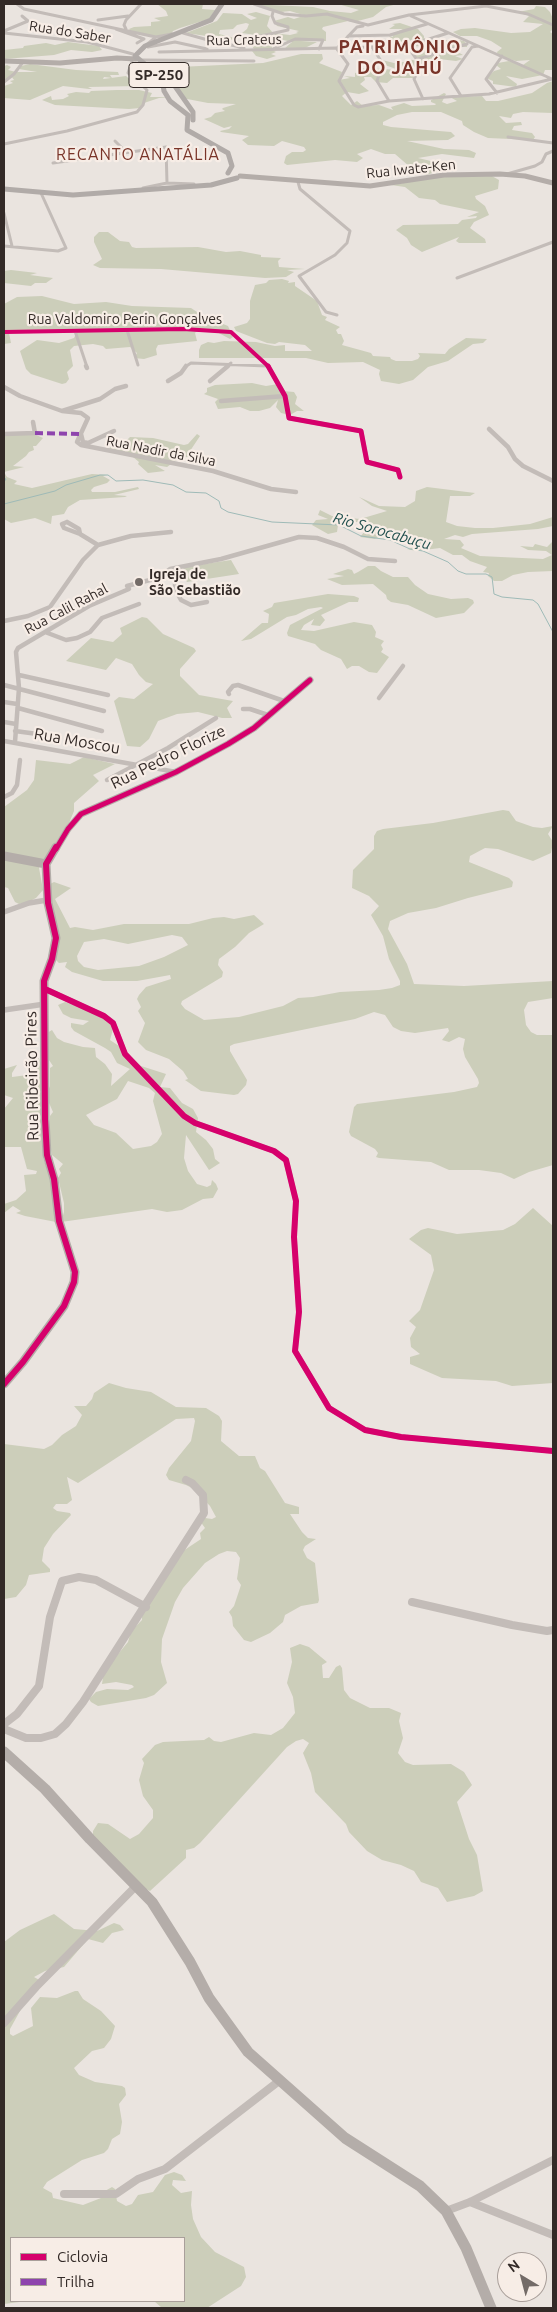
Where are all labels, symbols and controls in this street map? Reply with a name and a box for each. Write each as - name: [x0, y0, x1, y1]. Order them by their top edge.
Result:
- street label: Rua do Saber: [28, 17, 112, 47]
- street label: Rua Crateus: [206, 31, 282, 49]
- district label: PATRIMÔNIO DO JAHÚ: [337, 36, 463, 78]
- road number: SP-250: [129, 62, 189, 88]
- district label: RECANTO ANATÁLIA: [54, 145, 222, 165]
- street label: Rua Iwate-Ken: [365, 156, 457, 182]
- street label: Rua Valdomiro Perin Gonçalves: [28, 311, 222, 327]
- street label: Rua Nadir da Silva: [105, 432, 217, 470]
- water label: Rio Sorocabuçu: [331, 509, 433, 553]
- place label: Igreja de São Sebastião: [149, 566, 241, 598]
- marker: Igreja de São Sebastião: [133, 576, 145, 588]
- street label: Rua Calil Rahal: [22, 580, 110, 638]
- street label: Rua Pedro Florize: [107, 721, 229, 793]
- street label: Rua Moscou: [32, 724, 122, 758]
- street label: Rua Ribeirão Pires: [21, 1011, 43, 1141]
- legend: [10, 2237, 185, 2302]
- text: Ciclovia: [57, 2248, 108, 2265]
- north arrow: [497, 2252, 547, 2302]
- text: N: [505, 2256, 523, 2275]
- text: Trilha: [57, 2273, 94, 2290]

